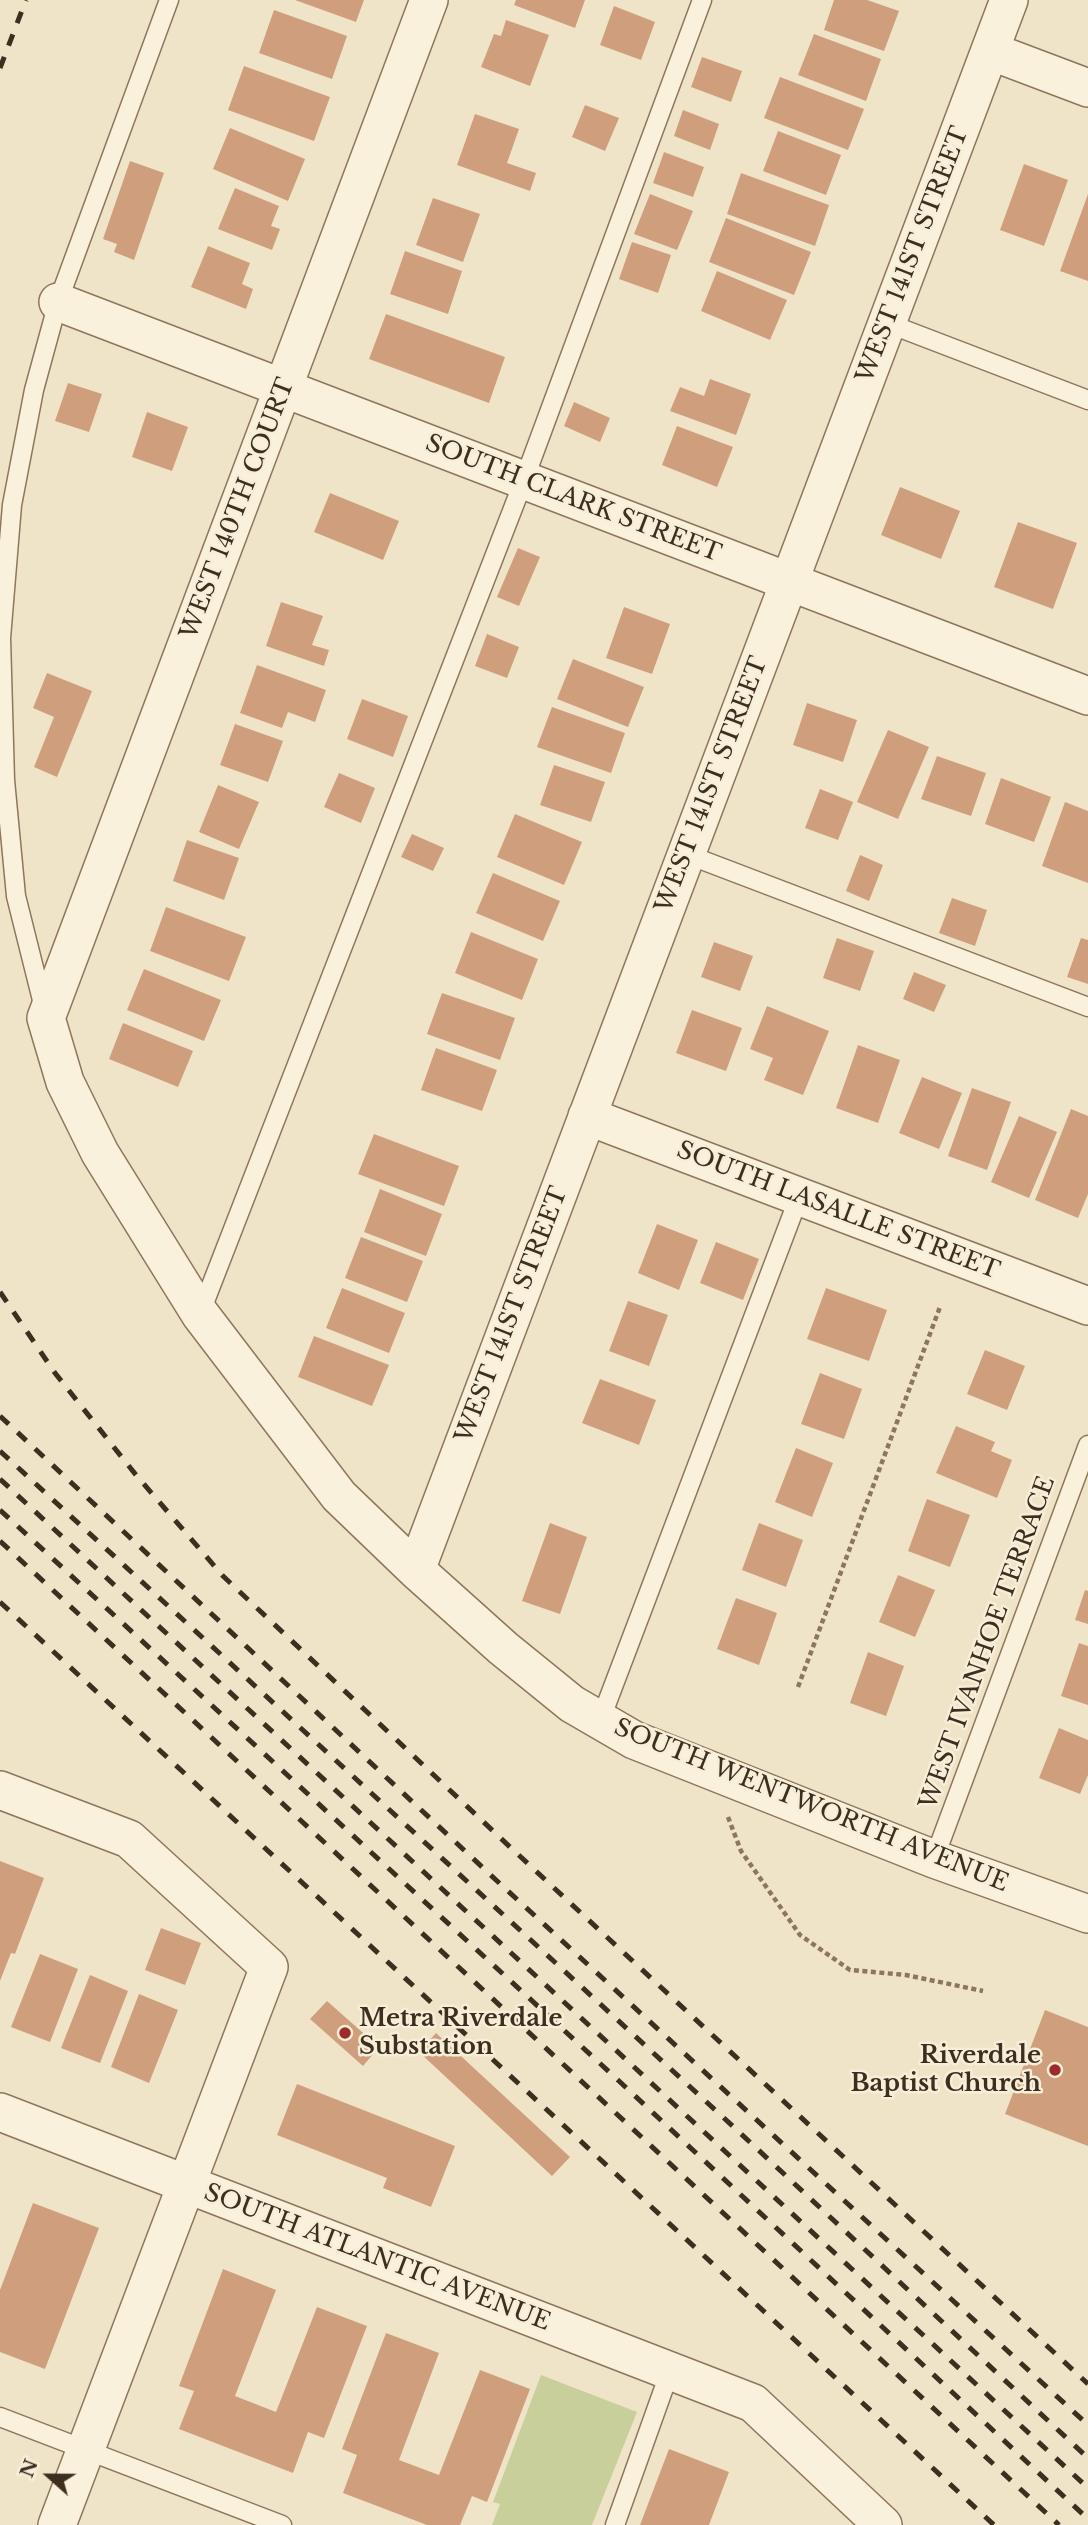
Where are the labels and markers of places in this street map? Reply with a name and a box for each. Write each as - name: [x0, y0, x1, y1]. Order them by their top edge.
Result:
- place label: Metra Riverdale Substation: [359, 2005, 563, 2061]
- marker: Metra Riverdale Substation: [337, 2025, 353, 2041]
- place label: Riverdale Baptist Church: [850, 2042, 1041, 2098]
- marker: Riverdale Baptist Church: [1047, 2062, 1063, 2078]

